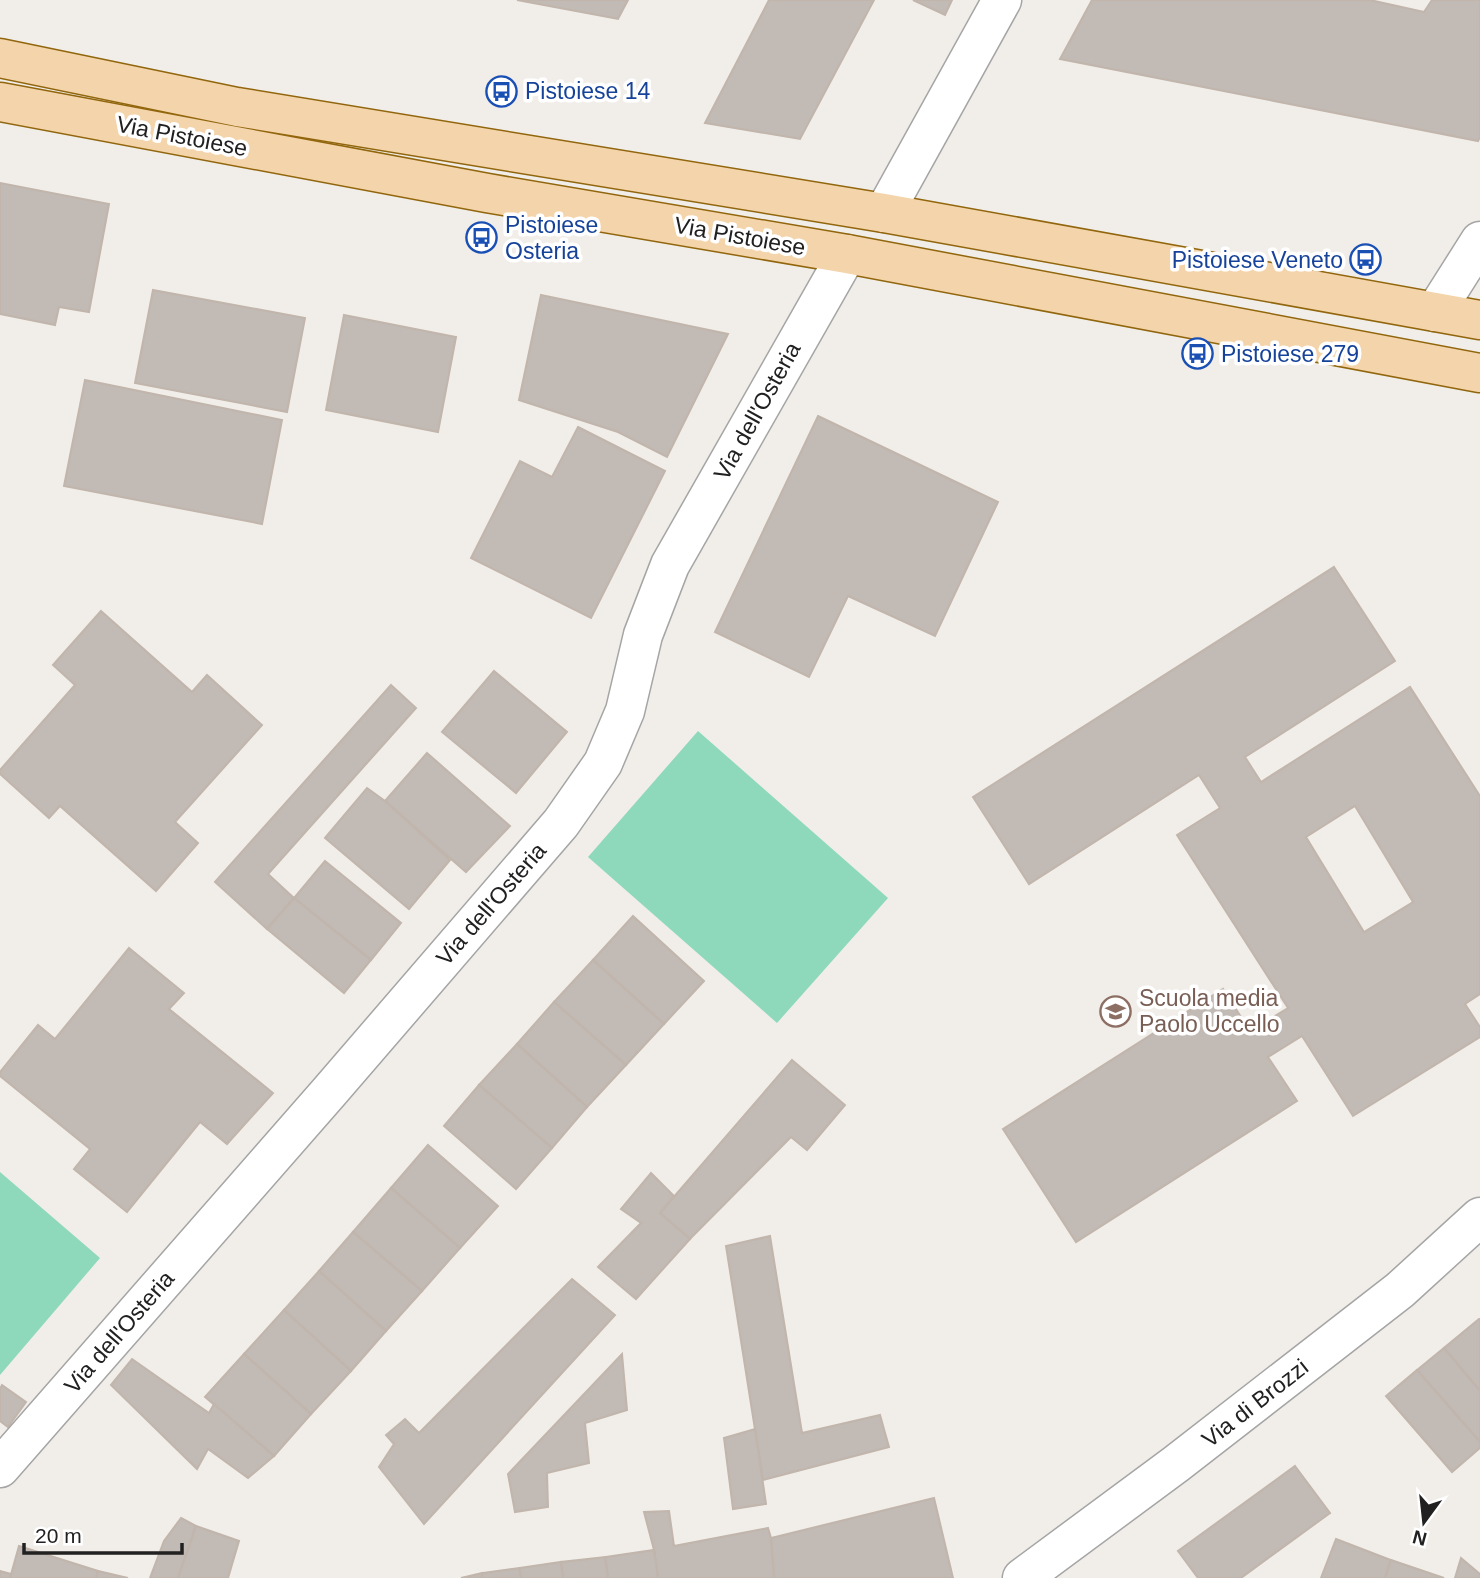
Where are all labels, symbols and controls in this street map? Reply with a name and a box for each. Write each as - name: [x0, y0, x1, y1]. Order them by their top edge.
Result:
- bus stop icon: Pistoiese 14: [485, 74, 519, 108]
- place label: Pistoiese 14: [525, 78, 651, 104]
- street label: Via Pistoiese: [114, 111, 250, 161]
- place label: Pistoiese Osteria: [505, 212, 598, 264]
- street label: Via Pistoiese: [672, 212, 808, 260]
- bus stop icon: Pistoiese Osteria: [465, 221, 499, 255]
- bus stop icon: Pistoiese Veneto: [1349, 243, 1383, 277]
- place label: Pistoiese Veneto: [1172, 247, 1343, 273]
- street label: Via dell'Osteria: [708, 337, 806, 484]
- bus stop icon: Pistoiese 279: [1181, 337, 1215, 371]
- place label: Pistoiese 279: [1221, 341, 1359, 367]
- street label: Via dell'Osteria: [431, 837, 551, 970]
- place label: Scuola media Paolo Uccello: [1139, 985, 1280, 1037]
- school or university icon: Scuola media Paolo Uccello: [1099, 994, 1133, 1028]
- street label: Via dell'Osteria: [59, 1265, 179, 1398]
- street label: Via di Brozzi: [1197, 1354, 1313, 1452]
- north arrow: [1389, 1487, 1459, 1557]
- scale bar: [24, 1512, 182, 1556]
- text: 20 m: [35, 1524, 82, 1547]
- text: N: [1410, 1526, 1429, 1550]

